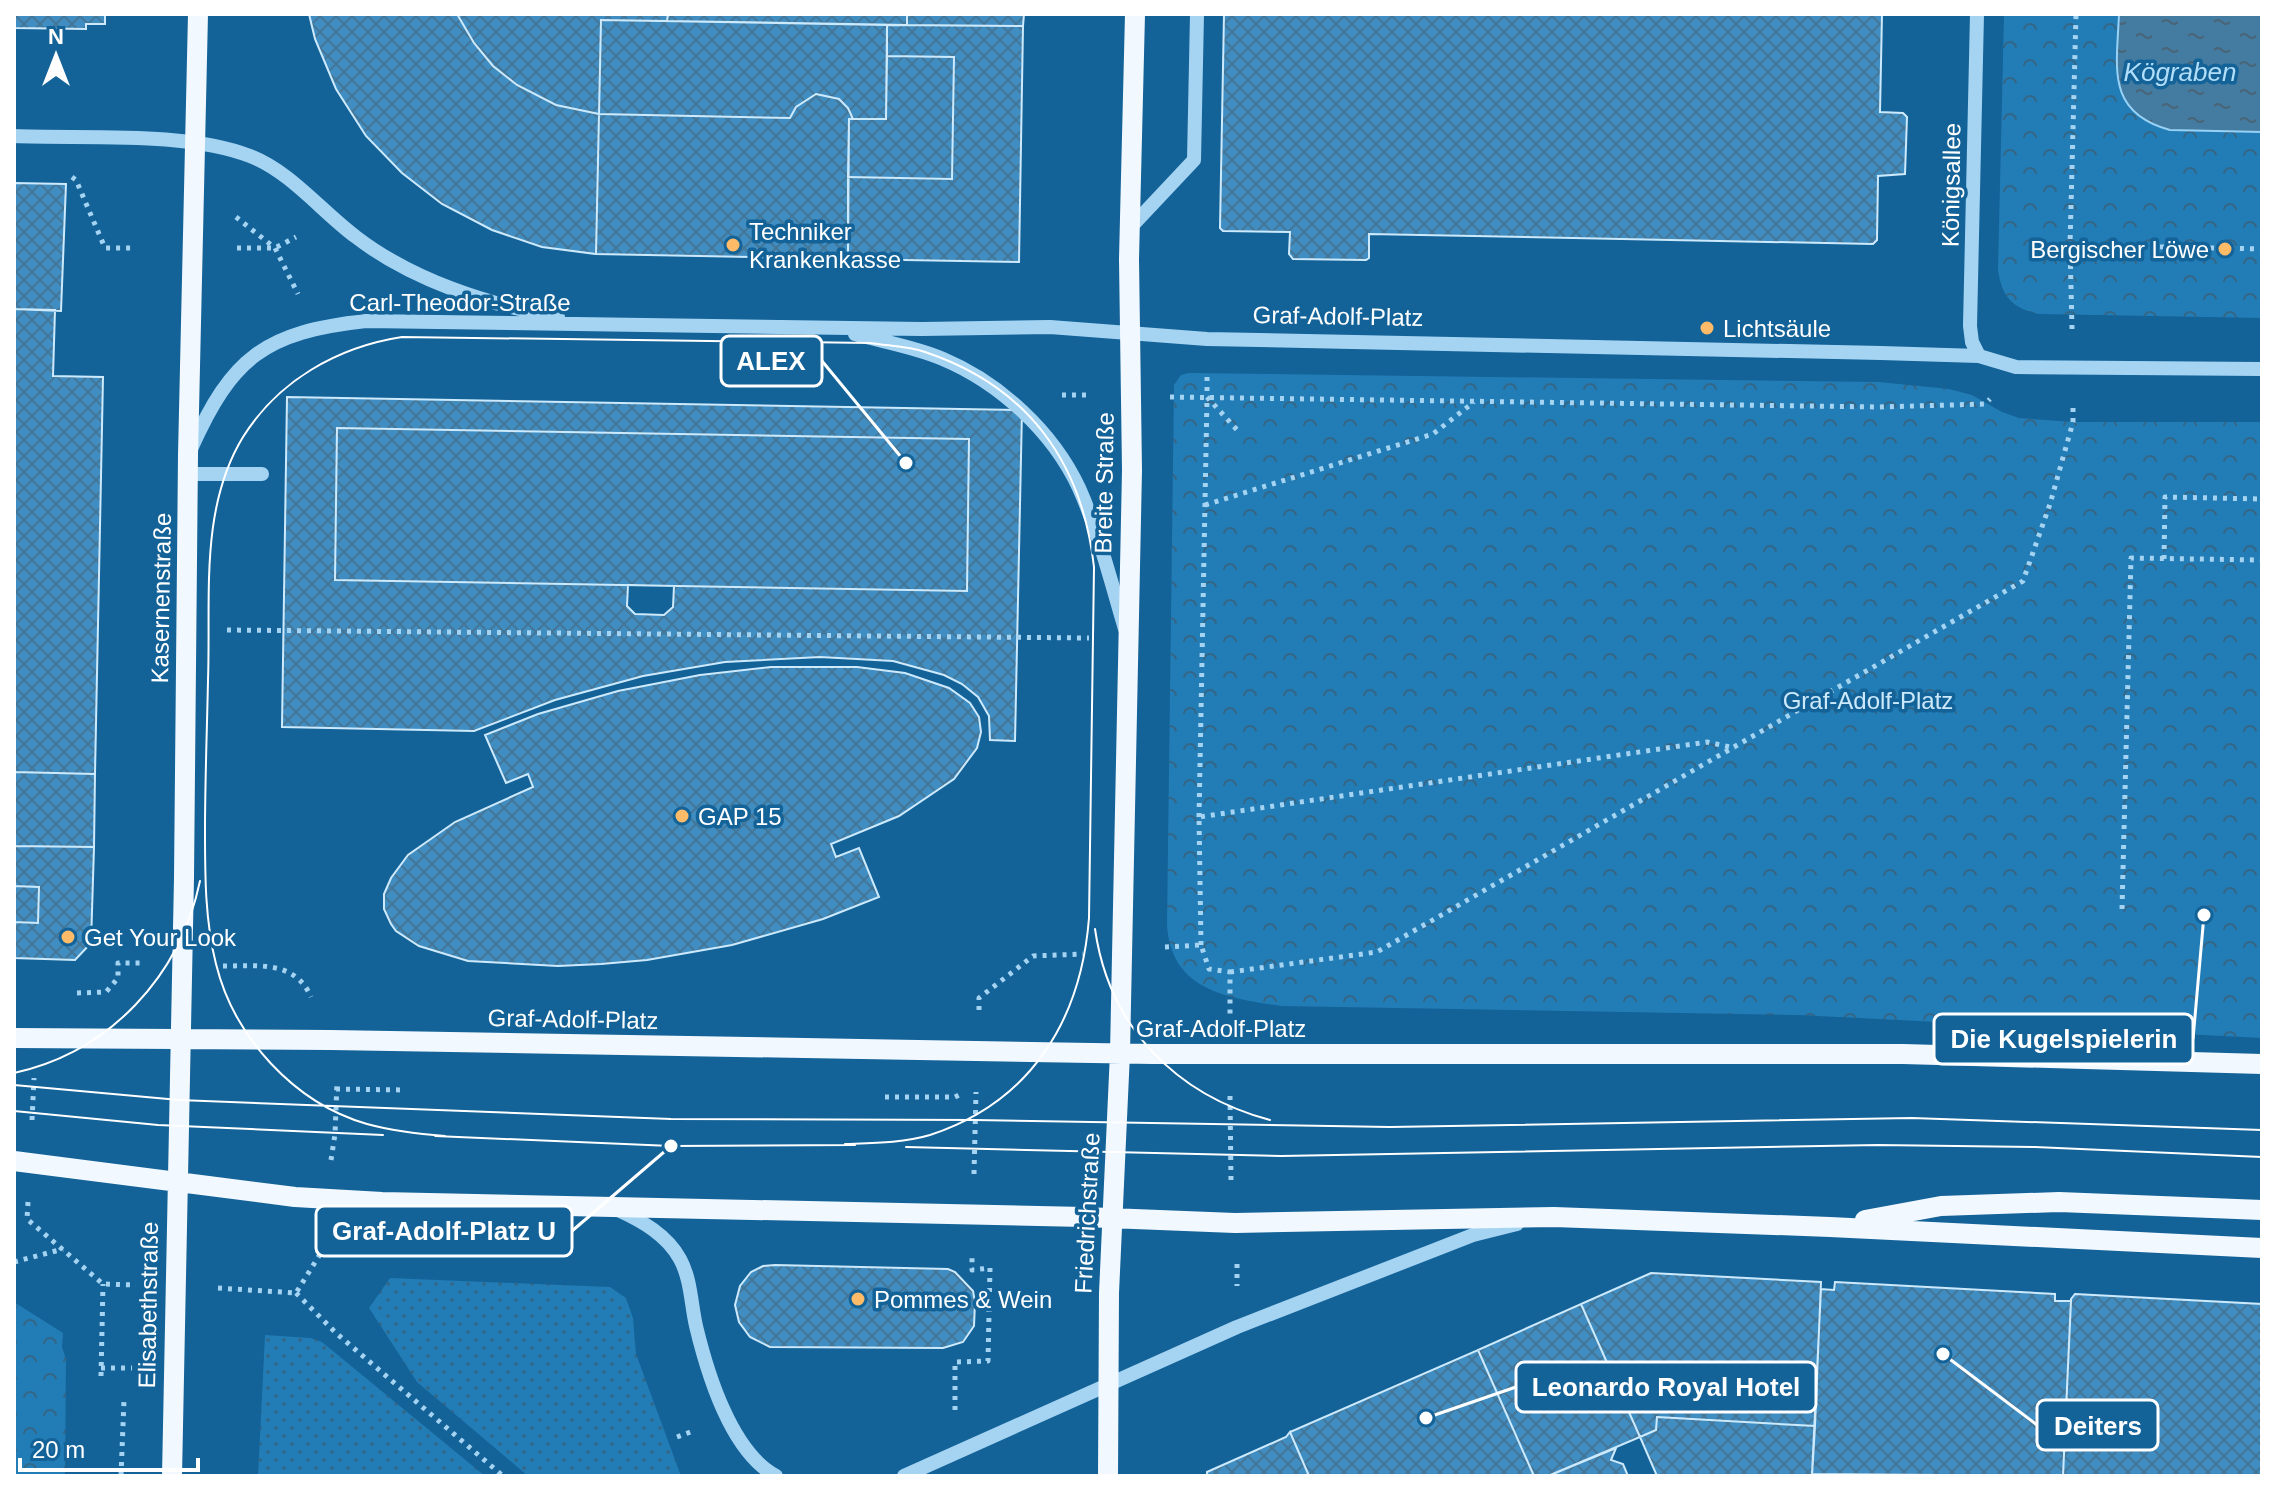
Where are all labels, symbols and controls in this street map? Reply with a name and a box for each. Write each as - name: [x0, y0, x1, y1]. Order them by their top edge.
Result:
- north arrow: [16, 16, 96, 96]
- text: N: [48, 24, 64, 49]
- water label: Kögraben: [2124, 57, 2236, 87]
- street label: Königsallee: [1936, 123, 1966, 247]
- place label: Techniker Krankenkasse: [749, 218, 901, 273]
- marker: Techniker Krankenkasse: [724, 236, 742, 254]
- place label: Bergischer Löwe: [2030, 236, 2209, 263]
- marker: Bergischer Löwe: [2216, 240, 2234, 258]
- street label: Carl-Theodor-Straße: [349, 289, 571, 316]
- street label: Graf-Adolf-Platz: [1252, 301, 1424, 331]
- place label: Lichtsäule: [1723, 315, 1831, 342]
- marker: Lichtsäule: [1698, 319, 1716, 337]
- callout: ALEX: [721, 336, 822, 386]
- text: ALEX: [736, 346, 806, 376]
- street label: Breite Straße: [1089, 412, 1119, 554]
- street label: Kasernenstraße: [146, 512, 176, 684]
- park label: Graf-Adolf-Platz: [1783, 687, 1953, 714]
- place label: GAP 15: [698, 803, 782, 830]
- marker: GAP 15: [673, 807, 691, 825]
- place label: Get Your Look: [84, 924, 237, 951]
- marker: Get Your Look: [59, 928, 77, 946]
- street label: Graf-Adolf-Platz: [487, 1004, 659, 1034]
- callout: Die Kugelspielerin: [1934, 1014, 2193, 1064]
- street label: Graf-Adolf-Platz: [1136, 1015, 1306, 1042]
- text: Die Kugelspielerin: [1951, 1024, 2177, 1054]
- street label: Friedrichstraße: [1069, 1132, 1105, 1294]
- callout: Graf-Adolf-Platz U: [316, 1206, 572, 1256]
- text: Graf-Adolf-Platz U: [332, 1216, 556, 1246]
- street label: Elisabethstraße: [133, 1221, 163, 1389]
- place label: Pommes & Wein: [874, 1286, 1052, 1313]
- marker: Pommes & Wein: [849, 1290, 867, 1308]
- callout: Leonardo Royal Hotel: [1516, 1362, 1816, 1412]
- text: Leonardo Royal Hotel: [1532, 1372, 1800, 1402]
- callout: Deiters: [2037, 1400, 2158, 1450]
- text: Deiters: [2054, 1411, 2142, 1441]
- scale bar: [20, 1422, 198, 1472]
- text: 20 m: [32, 1436, 85, 1463]

